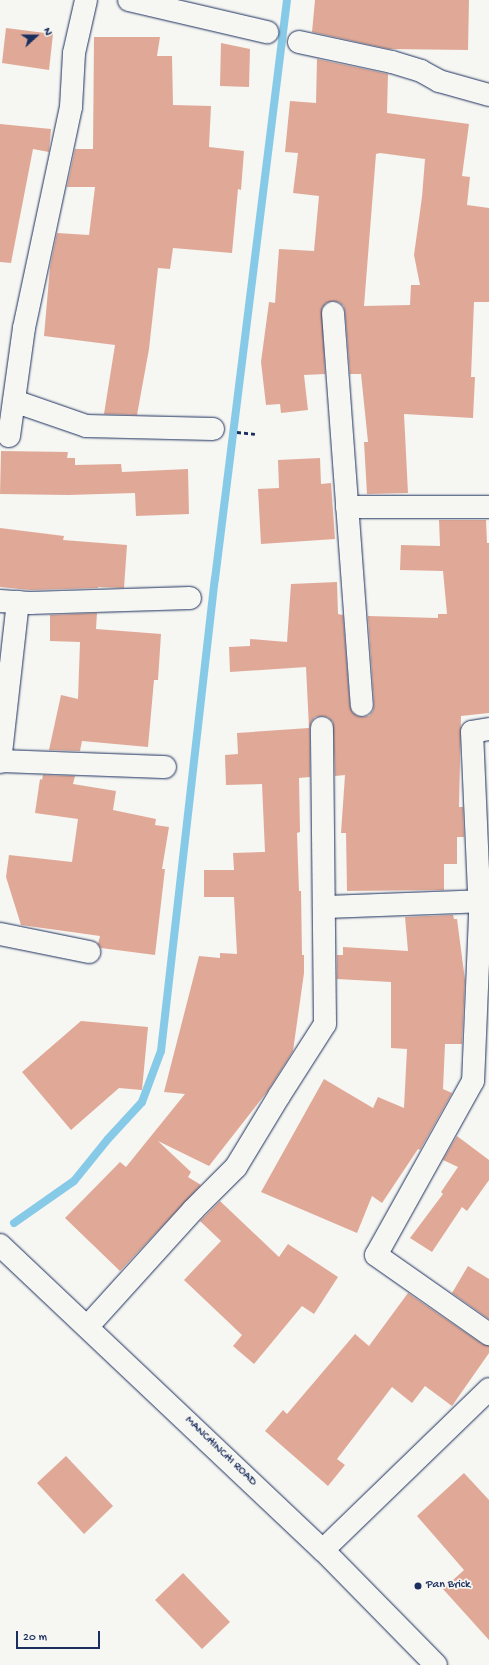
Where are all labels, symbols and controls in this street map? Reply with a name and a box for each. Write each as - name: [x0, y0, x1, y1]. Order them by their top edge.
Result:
- north arrow: [16, 16, 56, 56]
- text: N: [40, 26, 54, 37]
- street label: MANCHINCHI ROAD: [181, 1414, 259, 1490]
- place label: Pan Brick: [426, 1579, 470, 1593]
- marker: Pan Brick: [413, 1581, 423, 1591]
- scale bar: [18, 1623, 102, 1649]
- text: 20 m: [23, 1631, 47, 1645]

